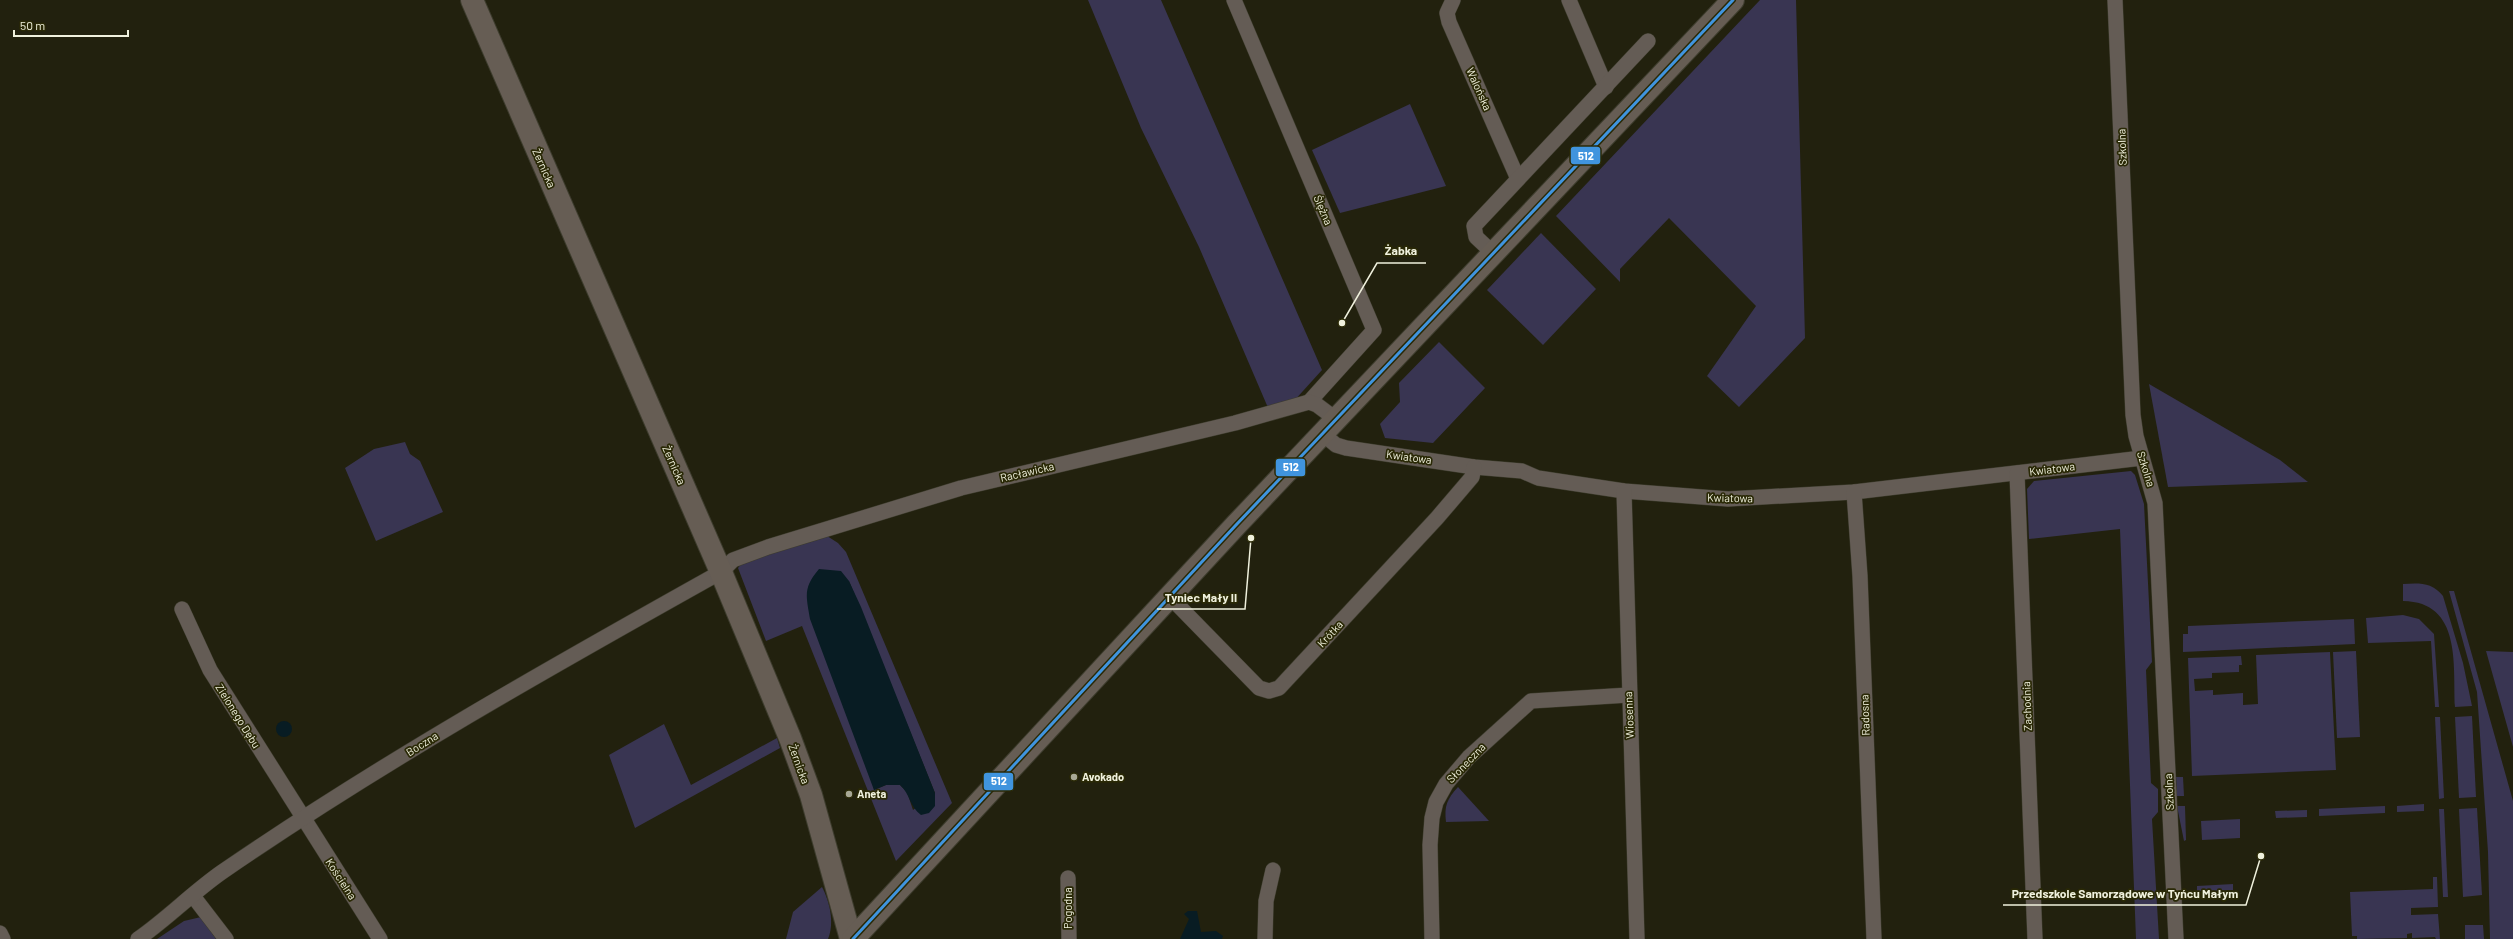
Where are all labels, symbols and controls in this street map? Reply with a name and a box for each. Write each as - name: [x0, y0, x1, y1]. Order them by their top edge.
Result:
- scale bar: [14, 12, 128, 38]
- text: 50 m: [20, 18, 45, 32]
- street label: Walońska: [1464, 65, 1495, 112]
- street label: Szkolna: [2114, 128, 2129, 166]
- street label: Żernicka: [530, 146, 560, 189]
- line badge: 512: [1570, 146, 1601, 165]
- text: 512: [1578, 149, 1594, 162]
- street label: Ślężna: [1311, 193, 1336, 227]
- callout: Żabka: [1377, 239, 1426, 263]
- text: Żabka: [1385, 243, 1417, 257]
- street label: Żernicka: [660, 443, 690, 486]
- street label: Kwiatowa: [1385, 447, 1433, 466]
- street label: Szkolna: [2135, 449, 2158, 488]
- line badge: 512: [1275, 458, 1306, 477]
- street label: Racławicka: [999, 459, 1055, 484]
- street label: Kwiatowa: [2028, 459, 2075, 478]
- text: 512: [1283, 460, 1299, 473]
- street label: Kwiatowa: [1707, 491, 1753, 504]
- callout: Tyniec Mały II: [1157, 585, 1245, 609]
- text: Tyniec Mały II: [1165, 590, 1237, 604]
- street label: Krótka: [1314, 618, 1345, 650]
- street label: Zielonego Dębu: [213, 681, 263, 750]
- street label: Zachodnia: [2019, 681, 2034, 731]
- street label: Wiosenna: [1621, 691, 1636, 739]
- street label: Radosna: [1857, 694, 1872, 736]
- street label: Boczna: [403, 729, 440, 758]
- street label: Słoneczna: [1444, 740, 1488, 785]
- street label: Żernicka: [786, 742, 814, 786]
- place label: Avokado: [1082, 770, 1124, 783]
- line badge: 512: [983, 772, 1014, 791]
- marker: Avokado: [1069, 772, 1079, 782]
- street label: Szkolna: [2161, 773, 2176, 811]
- text: 512: [991, 774, 1007, 787]
- place label: Aneta: [857, 787, 886, 800]
- marker: Aneta: [844, 789, 854, 799]
- street label: Kościelna: [323, 856, 359, 902]
- callout: Przedszkole Samorządowe w Tyńcu Małym: [2003, 881, 2246, 905]
- text: Przedszkole Samorządowe w Tyńcu Małym: [2012, 886, 2238, 900]
- street label: Pogodna: [1061, 887, 1074, 929]

